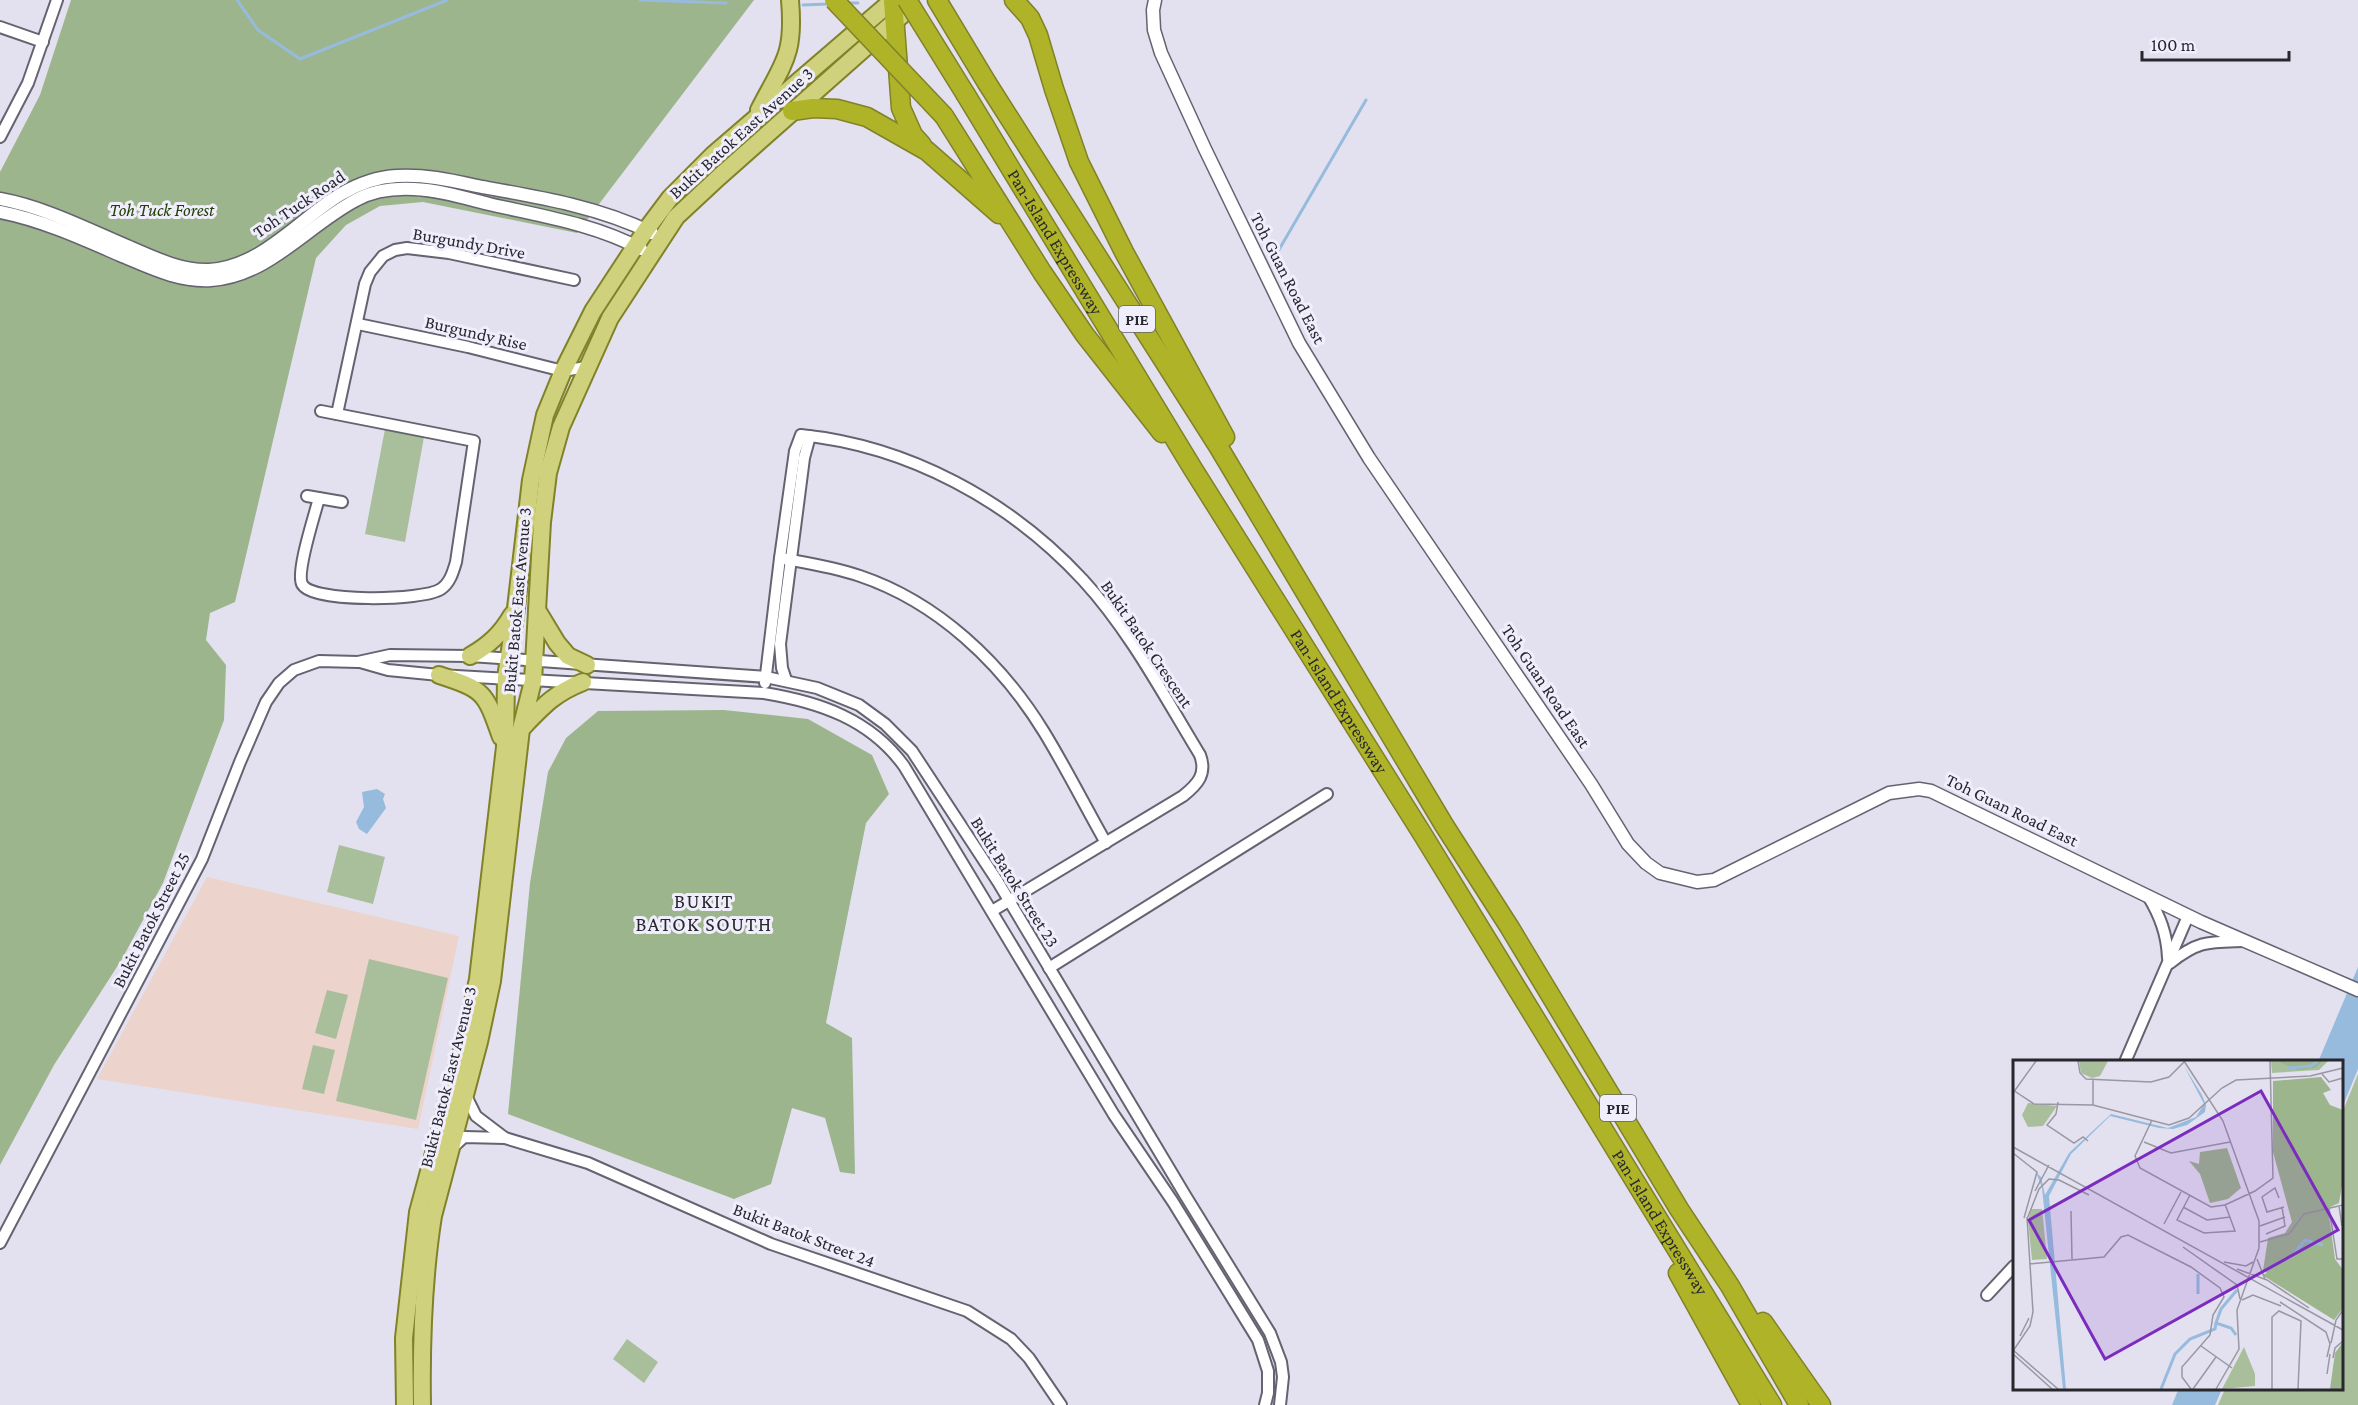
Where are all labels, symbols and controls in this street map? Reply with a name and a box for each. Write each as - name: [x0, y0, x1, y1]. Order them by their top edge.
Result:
- scale bar: [2142, 24, 2289, 62]
- text: 100 m: [2151, 35, 2196, 55]
- street label: Bukit Batok East Avenue 3: [665, 63, 817, 203]
- street label: Toh Tuck Road: [249, 166, 349, 242]
- street label: Pan-Island Expressway: [1003, 166, 1107, 319]
- park label: Toh Tuck Forest: [110, 200, 215, 220]
- street label: Toh Guan Road East: [1246, 209, 1330, 348]
- street label: Burgundy Drive: [411, 223, 527, 263]
- road number: PIE: [1119, 306, 1155, 332]
- street label: Burgundy Rise: [423, 312, 529, 354]
- street label: Bukit Batok East Avenue 3: [499, 506, 535, 694]
- street label: Bukit Batok Crescent: [1097, 576, 1198, 712]
- street label: Toh Guan Road East: [1497, 621, 1595, 752]
- street label: Pan-Island Expressway: [1286, 626, 1392, 778]
- street label: Toh Guan Road East: [1943, 769, 2082, 851]
- street label: Bukit Batok Street 23: [967, 813, 1063, 951]
- street label: Bukit Batok Street 25: [108, 849, 194, 991]
- district label: BUKIT BATOK SOUTH: [635, 890, 773, 935]
- street label: Bukit Batok East Avenue 3: [416, 984, 480, 1170]
- inset map: [2013, 1060, 2343, 1390]
- road number: PIE: [1600, 1095, 1636, 1121]
- street label: Pan-Island Expressway: [1608, 1146, 1713, 1299]
- street label: Bukit Batok Street 24: [730, 1199, 878, 1271]

